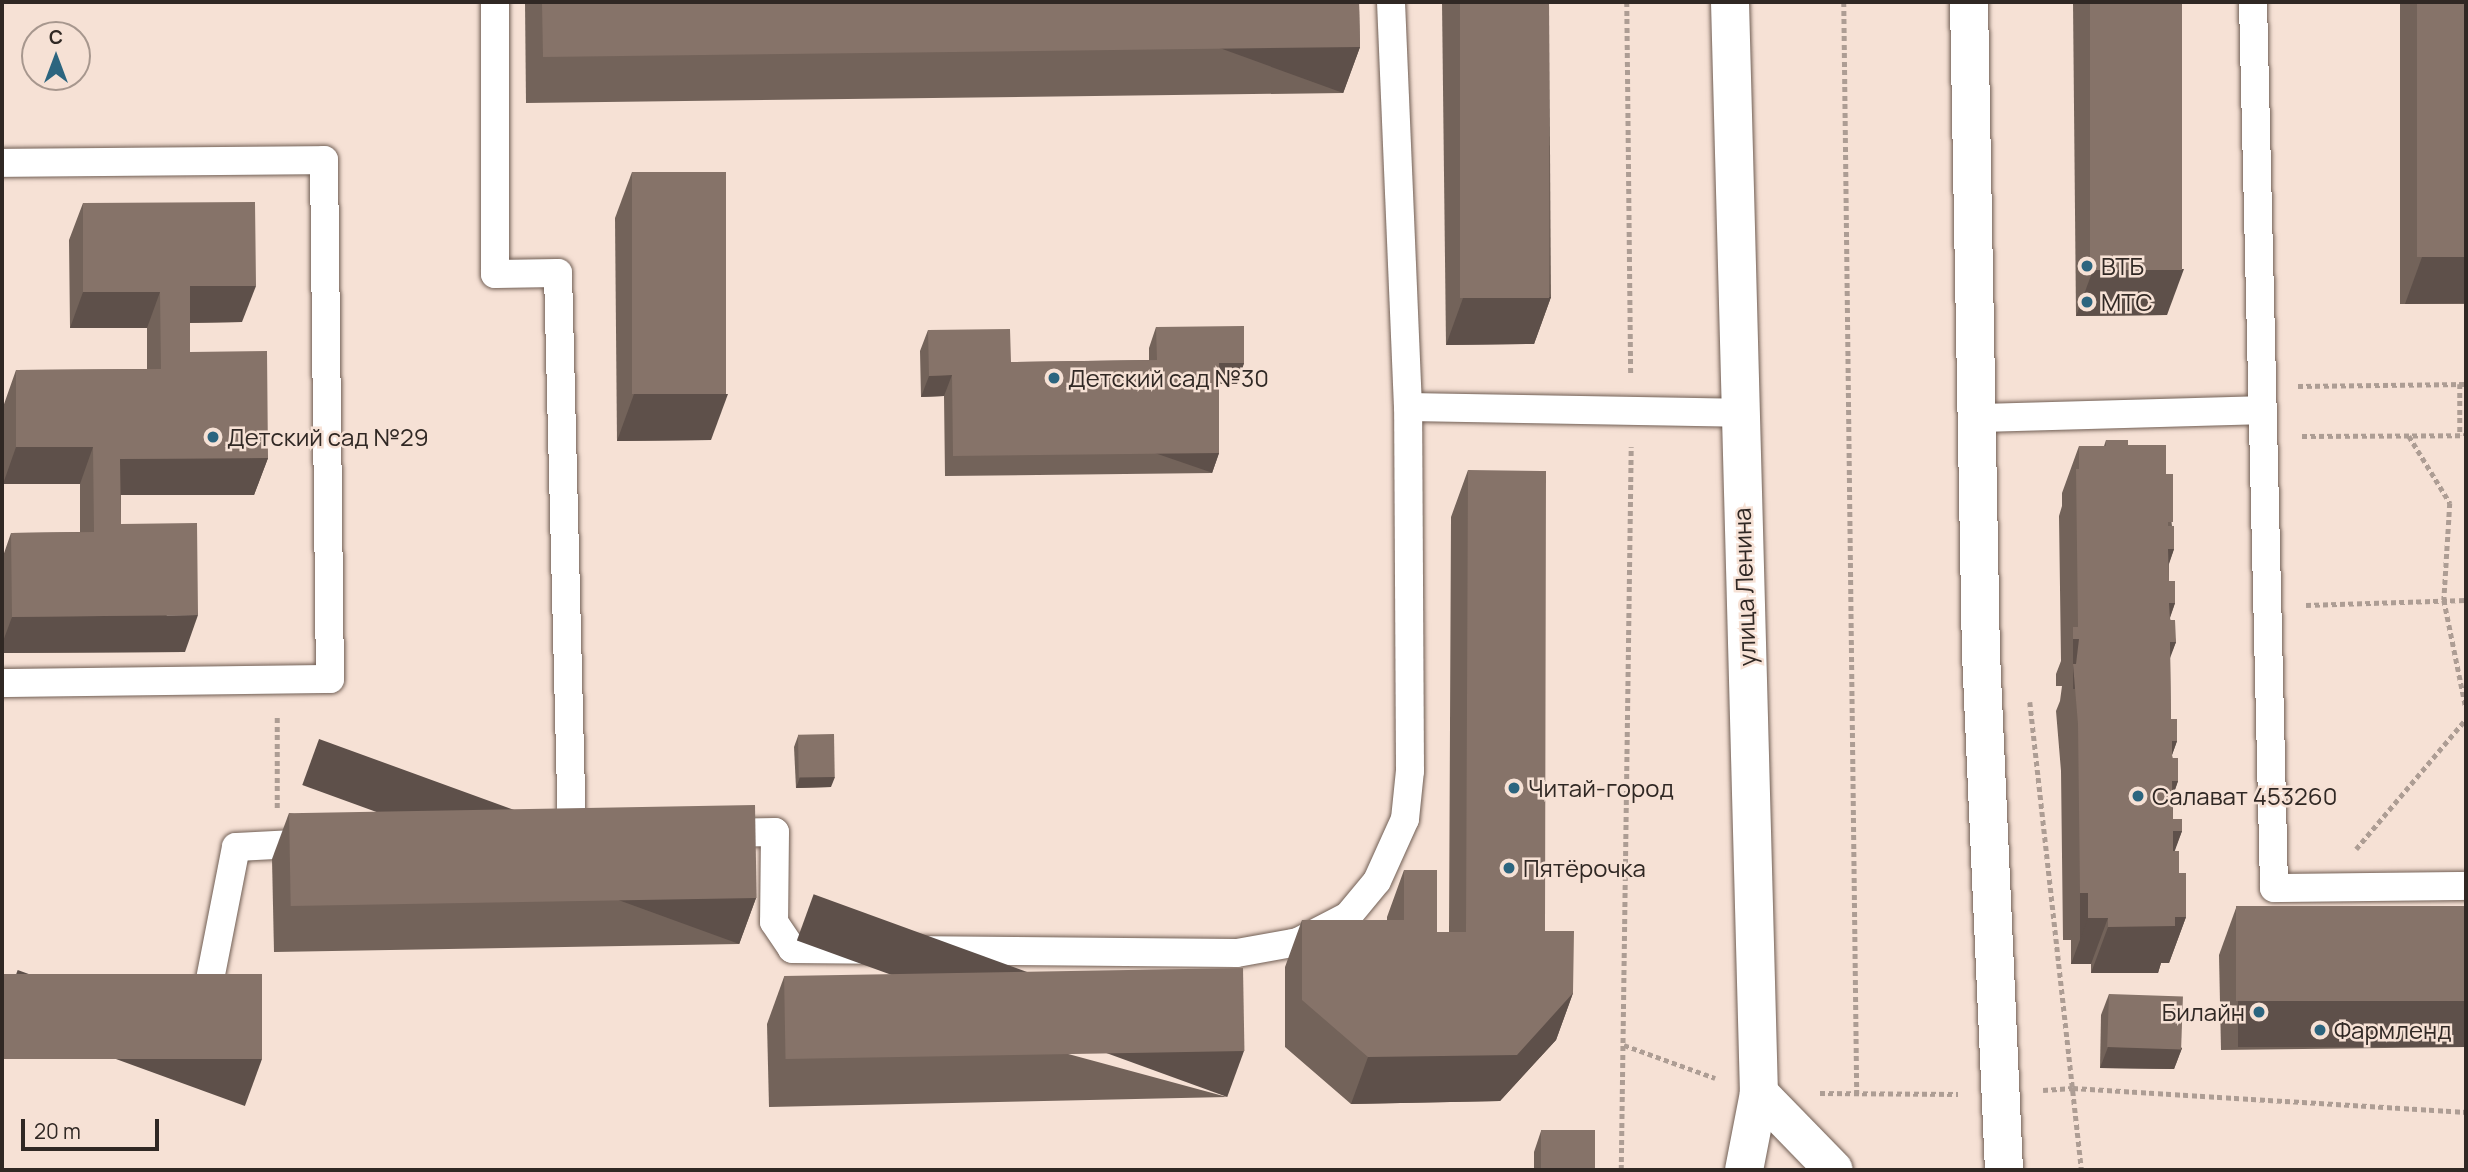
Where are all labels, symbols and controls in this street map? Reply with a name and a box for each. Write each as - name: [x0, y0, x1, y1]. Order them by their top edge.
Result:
- north arrow: [21, 21, 91, 91]
- text: С: [49, 24, 63, 50]
- place label: ВТБ: [2101, 252, 2144, 280]
- marker: ВТБ: [2079, 258, 2095, 274]
- place label: МТС: [2101, 288, 2153, 316]
- marker: МТС: [2079, 294, 2095, 310]
- place label: Детский сад №30: [1068, 364, 1269, 392]
- marker: Детский сад №30: [1046, 370, 1062, 386]
- place label: Детский сад №29: [227, 423, 429, 451]
- marker: Детский сад №29: [205, 429, 221, 445]
- street label: улица Ленина: [1727, 507, 1761, 667]
- place label: Читай-город: [1528, 774, 1674, 802]
- marker: Читай-город: [1506, 780, 1522, 796]
- place label: Салават 453260: [2152, 782, 2337, 810]
- marker: Салават 453260: [2130, 788, 2146, 804]
- place label: Пятёрочка: [1523, 854, 1646, 882]
- marker: Пятёрочка: [1501, 860, 1517, 876]
- place label: Билайн: [2162, 998, 2245, 1026]
- marker: Билайн: [2251, 1004, 2267, 1020]
- place label: Фармленд: [2334, 1016, 2452, 1044]
- marker: Фармленд: [2312, 1022, 2328, 1038]
- scale bar: [24, 1106, 163, 1150]
- text: 20 m: [34, 1117, 81, 1145]

